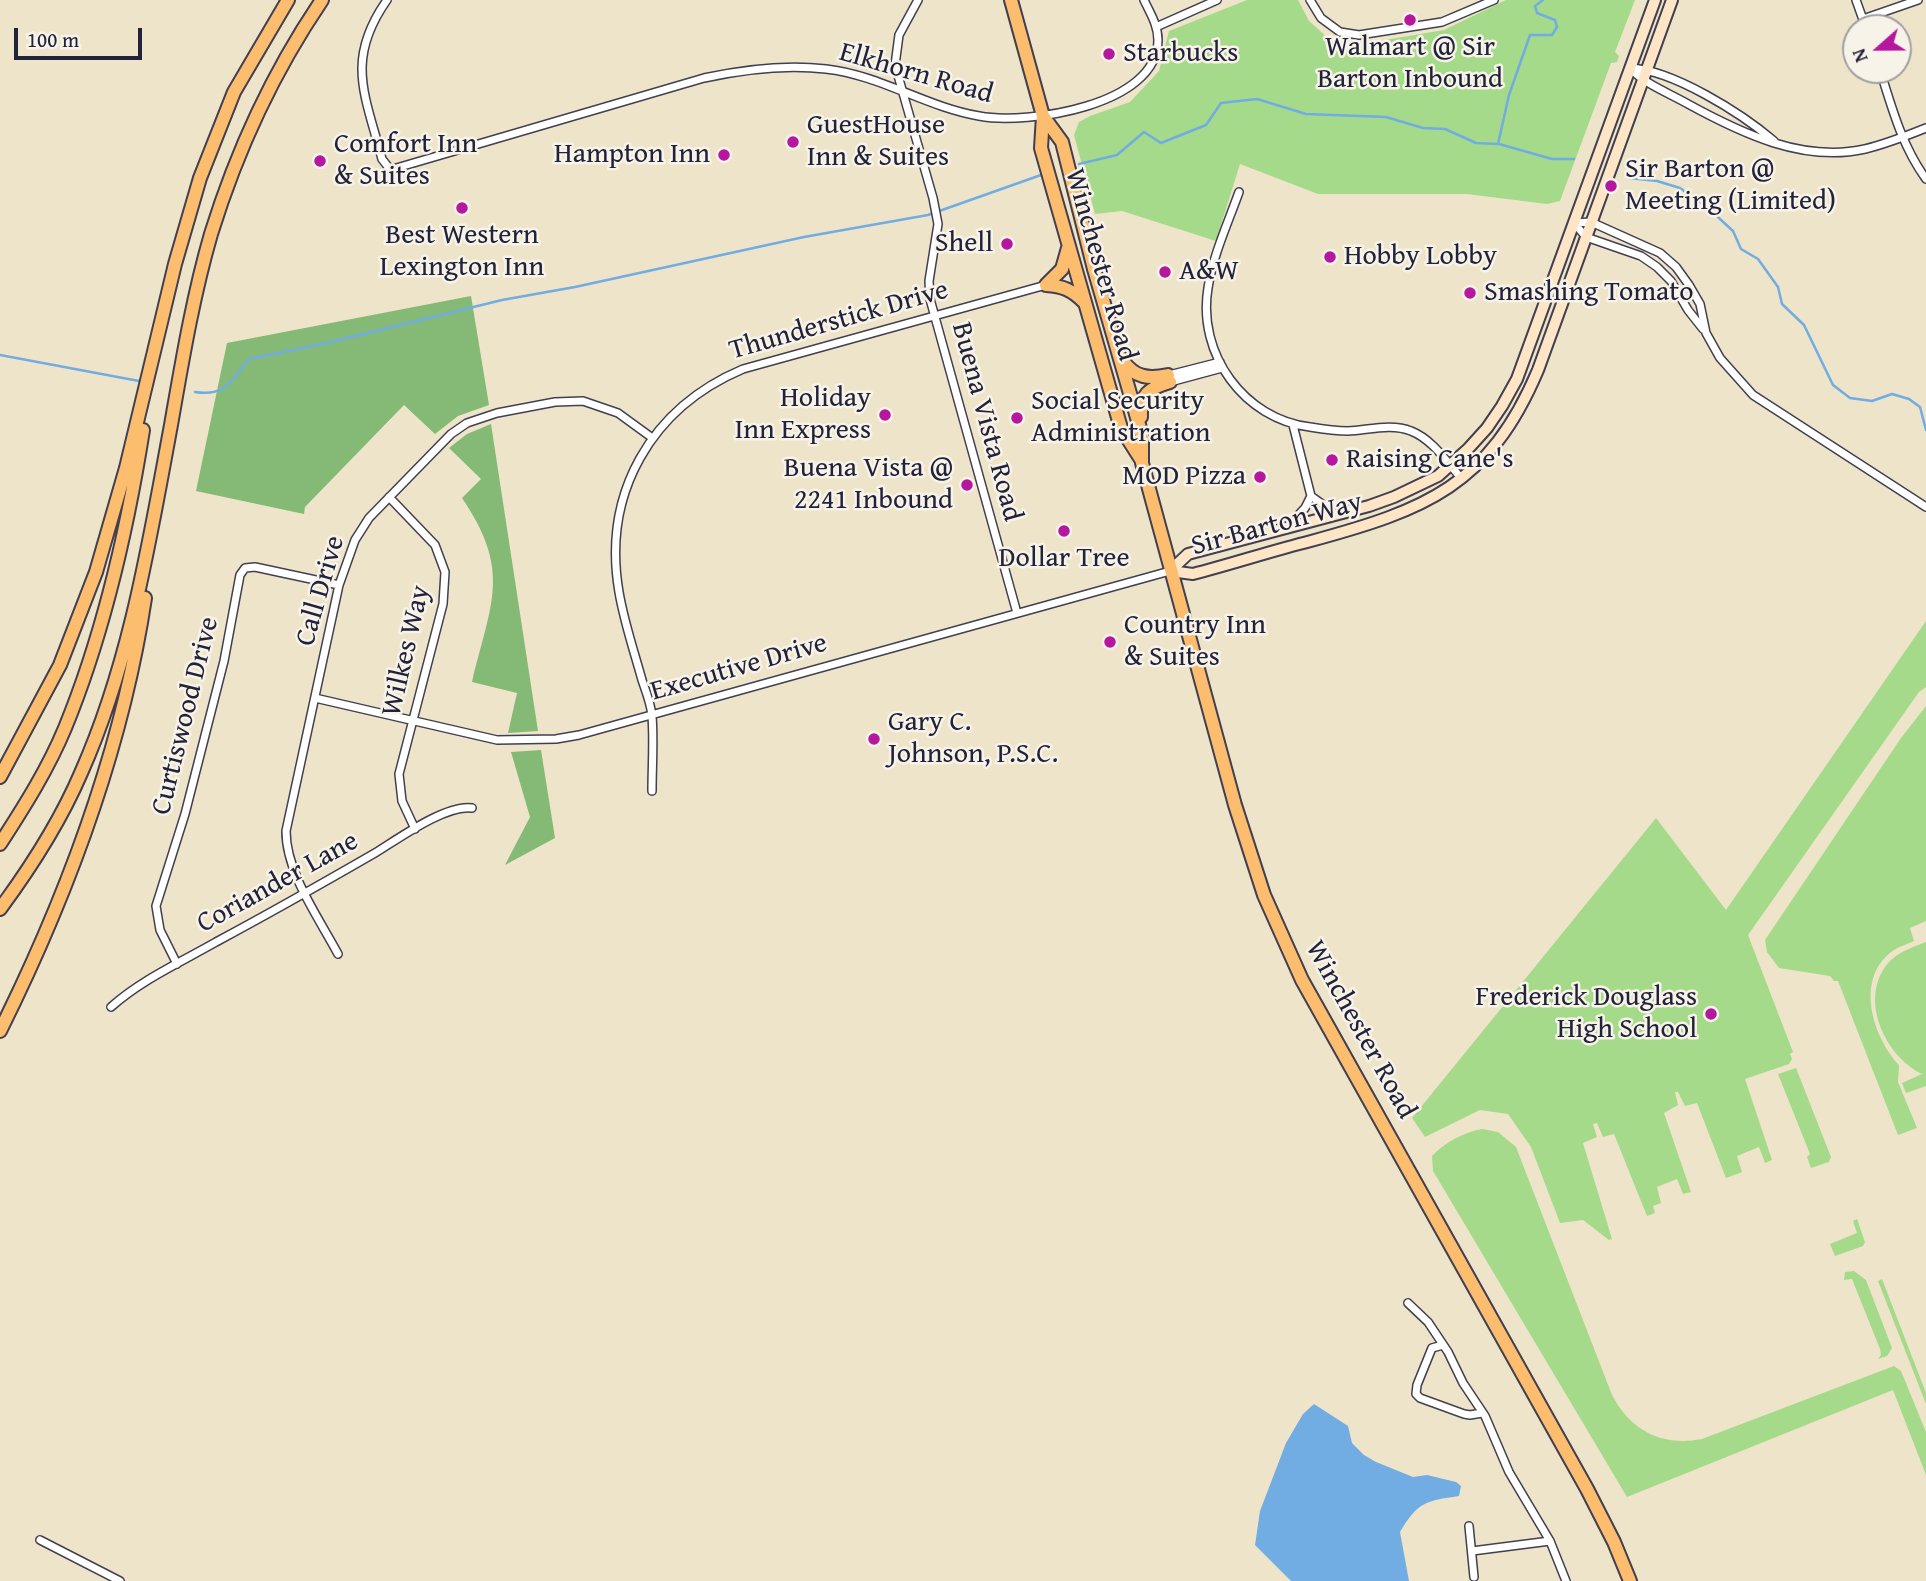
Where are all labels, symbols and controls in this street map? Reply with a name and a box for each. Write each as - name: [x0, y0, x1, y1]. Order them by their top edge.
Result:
- marker: Walmart @ Sir Barton Inbound: [1402, 12, 1418, 28]
- scale bar: [18, 14, 145, 58]
- north arrow: [1842, 14, 1912, 84]
- text: 100 m: [27, 24, 79, 55]
- place label: Walmart @ Sir Barton Inbound: [1317, 31, 1503, 97]
- street label: Elkhorn Road: [835, 36, 997, 112]
- place label: Starbucks: [1123, 37, 1238, 71]
- text: N: [1844, 45, 1875, 67]
- marker: Starbucks: [1101, 46, 1117, 62]
- place label: GuestHouse Inn & Suites: [807, 109, 949, 175]
- place label: Comfort Inn & Suites: [334, 128, 477, 194]
- marker: GuestHouse Inn & Suites: [785, 134, 801, 150]
- place label: Hampton Inn: [554, 138, 710, 172]
- marker: Hampton Inn: [716, 147, 732, 163]
- marker: Comfort Inn & Suites: [312, 153, 328, 169]
- place label: Sir Barton @ Meeting (Limited): [1625, 153, 1836, 219]
- street label: Winchester Road: [1056, 165, 1144, 365]
- marker: Sir Barton @ Meeting (Limited): [1603, 178, 1619, 194]
- marker: Best Western Lexington Inn: [454, 200, 470, 216]
- place label: Best Western Lexington Inn: [380, 219, 544, 285]
- place label: Shell: [935, 227, 993, 261]
- marker: Shell: [999, 236, 1015, 252]
- place label: Hobby Lobby: [1344, 240, 1497, 274]
- marker: Hobby Lobby: [1322, 249, 1338, 265]
- place label: A&W: [1179, 255, 1239, 289]
- marker: A&W: [1157, 264, 1173, 280]
- street label: Thunderstick Drive: [726, 274, 952, 368]
- place label: Smashing Tomato: [1484, 276, 1693, 310]
- marker: Smashing Tomato: [1462, 285, 1478, 301]
- street label: Buena Vista Road: [943, 319, 1029, 525]
- place label: Holiday Inn Express: [735, 382, 871, 448]
- place label: Social Security Administration: [1031, 385, 1210, 451]
- marker: Holiday Inn Express: [877, 407, 893, 423]
- marker: Social Security Administration: [1009, 410, 1025, 426]
- place label: Raising Cane's: [1346, 443, 1514, 477]
- place label: Buena Vista @ 2241 Inbound: [784, 452, 953, 518]
- marker: Raising Cane's: [1324, 452, 1340, 468]
- place label: MOD Pizza: [1122, 460, 1246, 494]
- marker: MOD Pizza: [1252, 469, 1268, 485]
- marker: Buena Vista @ 2241 Inbound: [959, 477, 975, 493]
- street label: Sir Barton Way: [1188, 486, 1366, 564]
- marker: Dollar Tree: [1056, 523, 1072, 539]
- street label: Call Drive: [289, 532, 353, 650]
- place label: Dollar Tree: [998, 542, 1130, 576]
- street label: Wilkes Way: [376, 582, 438, 720]
- place label: Country Inn & Suites: [1124, 609, 1266, 675]
- street label: Curtiswood Drive: [145, 614, 227, 818]
- street label: Executive Drive: [647, 627, 831, 709]
- marker: Country Inn & Suites: [1102, 634, 1118, 650]
- place label: Gary C. Johnson, P.S.C.: [888, 706, 1058, 772]
- marker: Gary C. Johnson, P.S.C.: [866, 731, 882, 747]
- street label: Coriander Lane: [191, 825, 365, 941]
- street label: Winchester Road: [1297, 935, 1423, 1125]
- place label: Frederick Douglass High School: [1476, 981, 1697, 1047]
- marker: Frederick Douglass High School: [1703, 1006, 1719, 1022]

